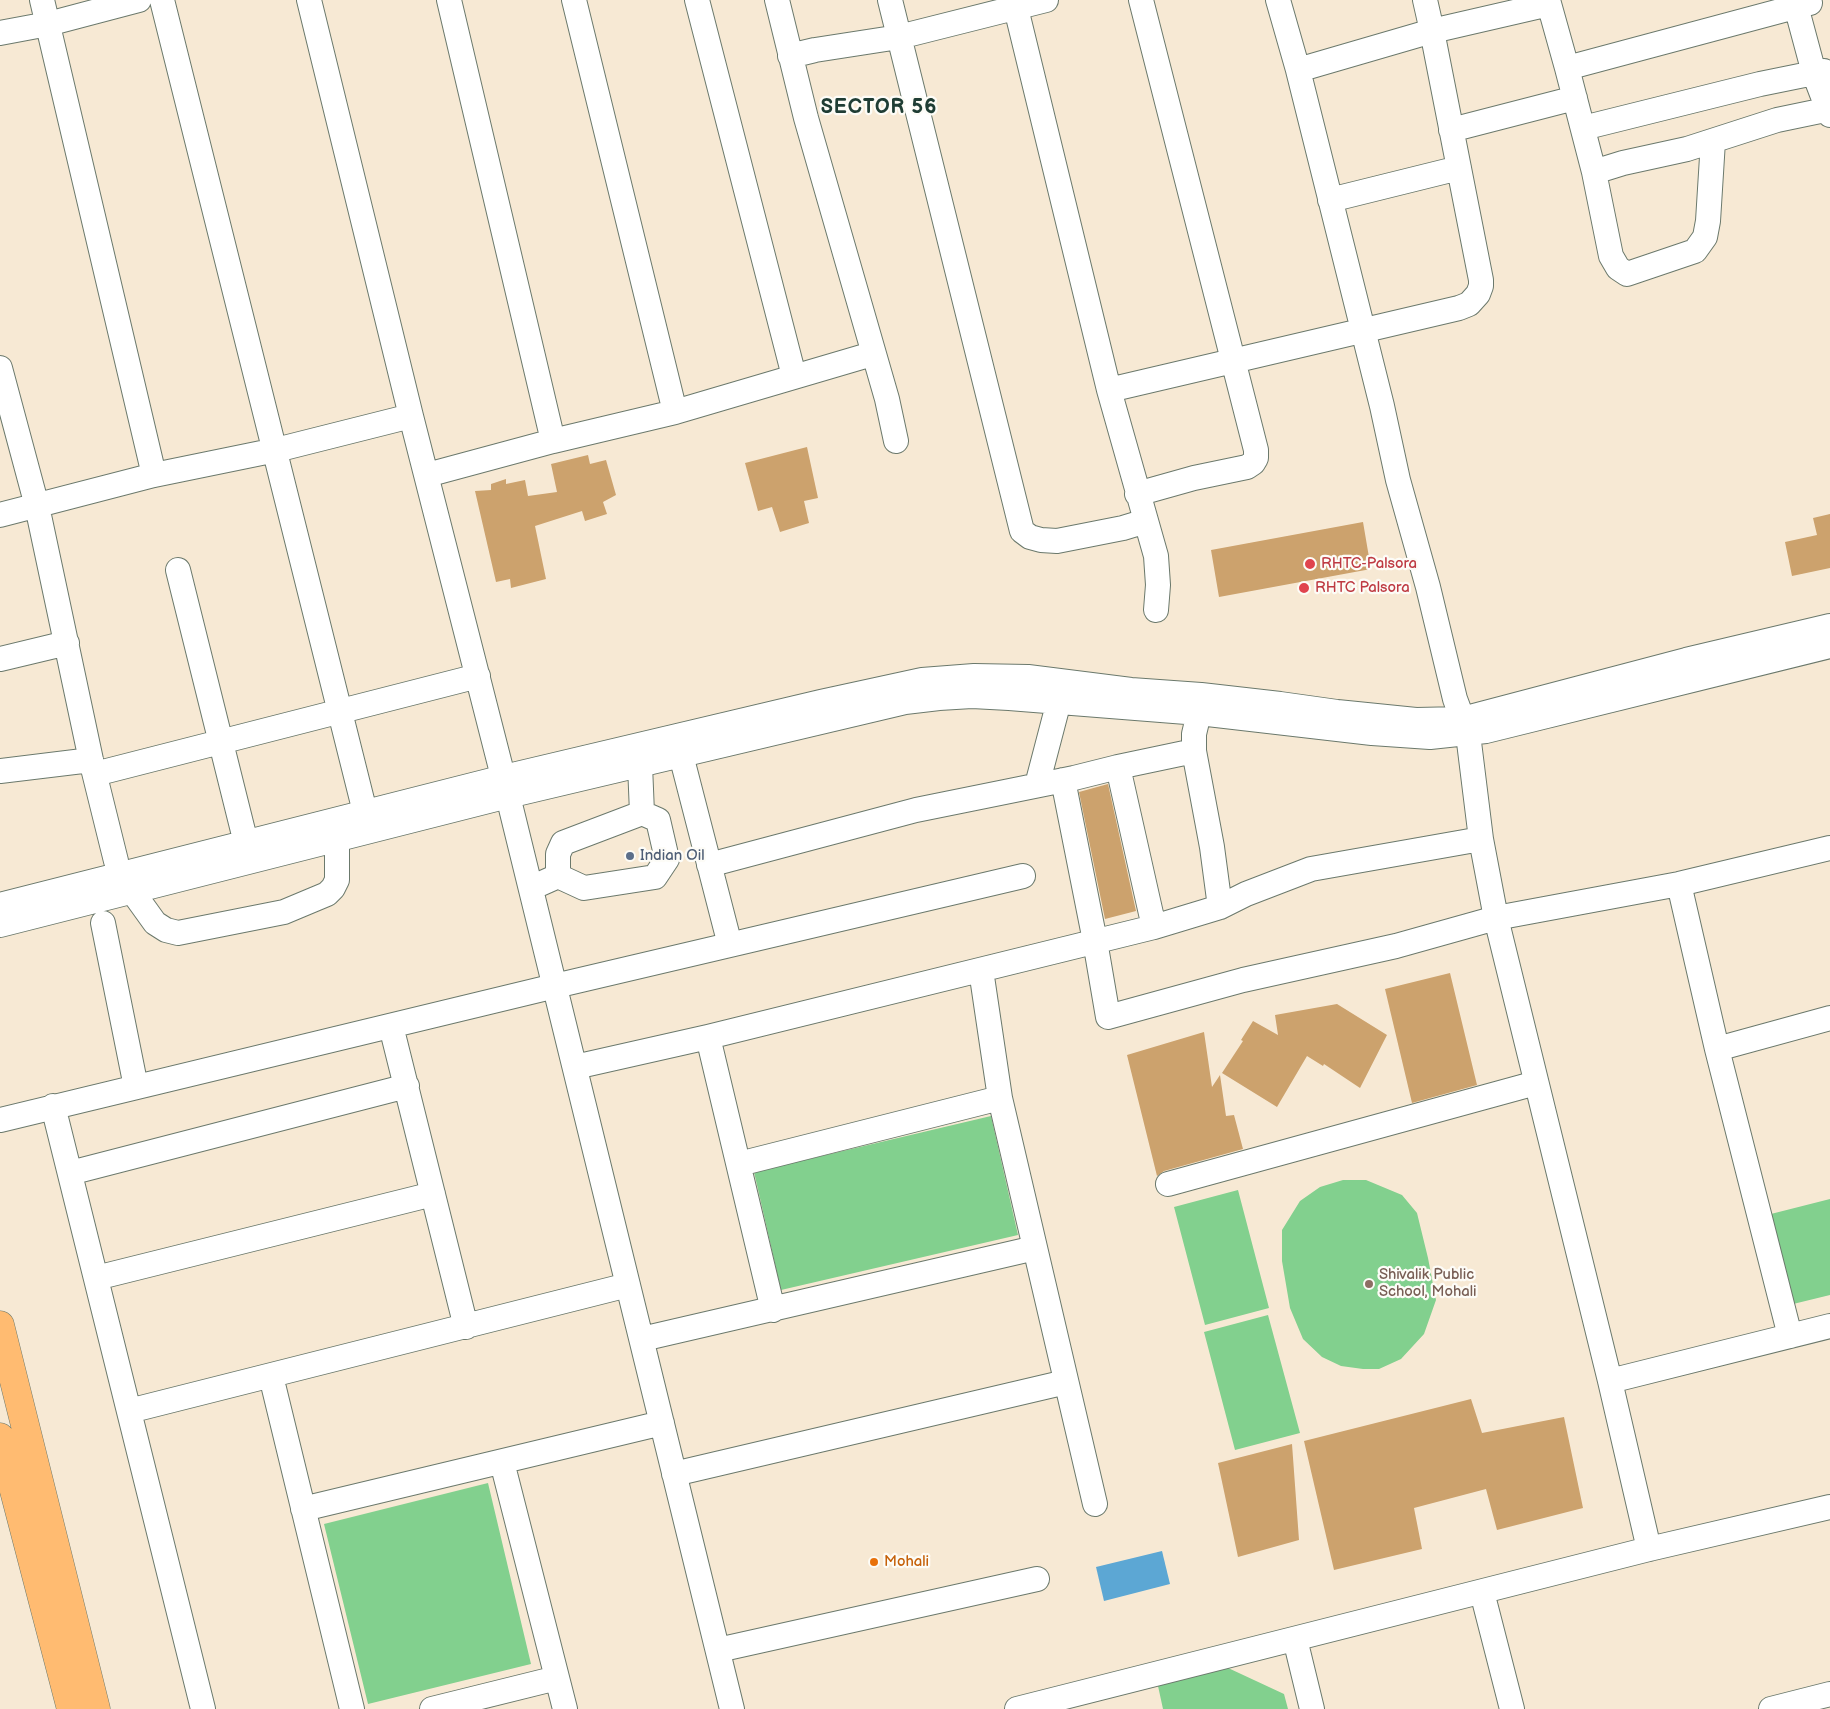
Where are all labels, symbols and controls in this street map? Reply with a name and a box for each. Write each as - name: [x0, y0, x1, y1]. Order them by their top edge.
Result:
- district label: SECTOR 56: [820, 96, 938, 120]
- place label: RHTC-Palsora: [1321, 555, 1417, 573]
- marker: RHTC-Palsora: [1303, 557, 1317, 571]
- place label: RHTC Palsora: [1315, 579, 1410, 597]
- marker: RHTC Palsora: [1297, 581, 1311, 595]
- place label: Indian Oil: [640, 847, 704, 865]
- marker: Indian Oil: [624, 850, 636, 862]
- place label: Shivalik Public School, Mohali: [1379, 1266, 1477, 1301]
- marker: Shivalik Public School, Mohali: [1363, 1278, 1375, 1290]
- place label: Mohali: [884, 1553, 929, 1571]
- marker: Mohali: [868, 1556, 880, 1568]

